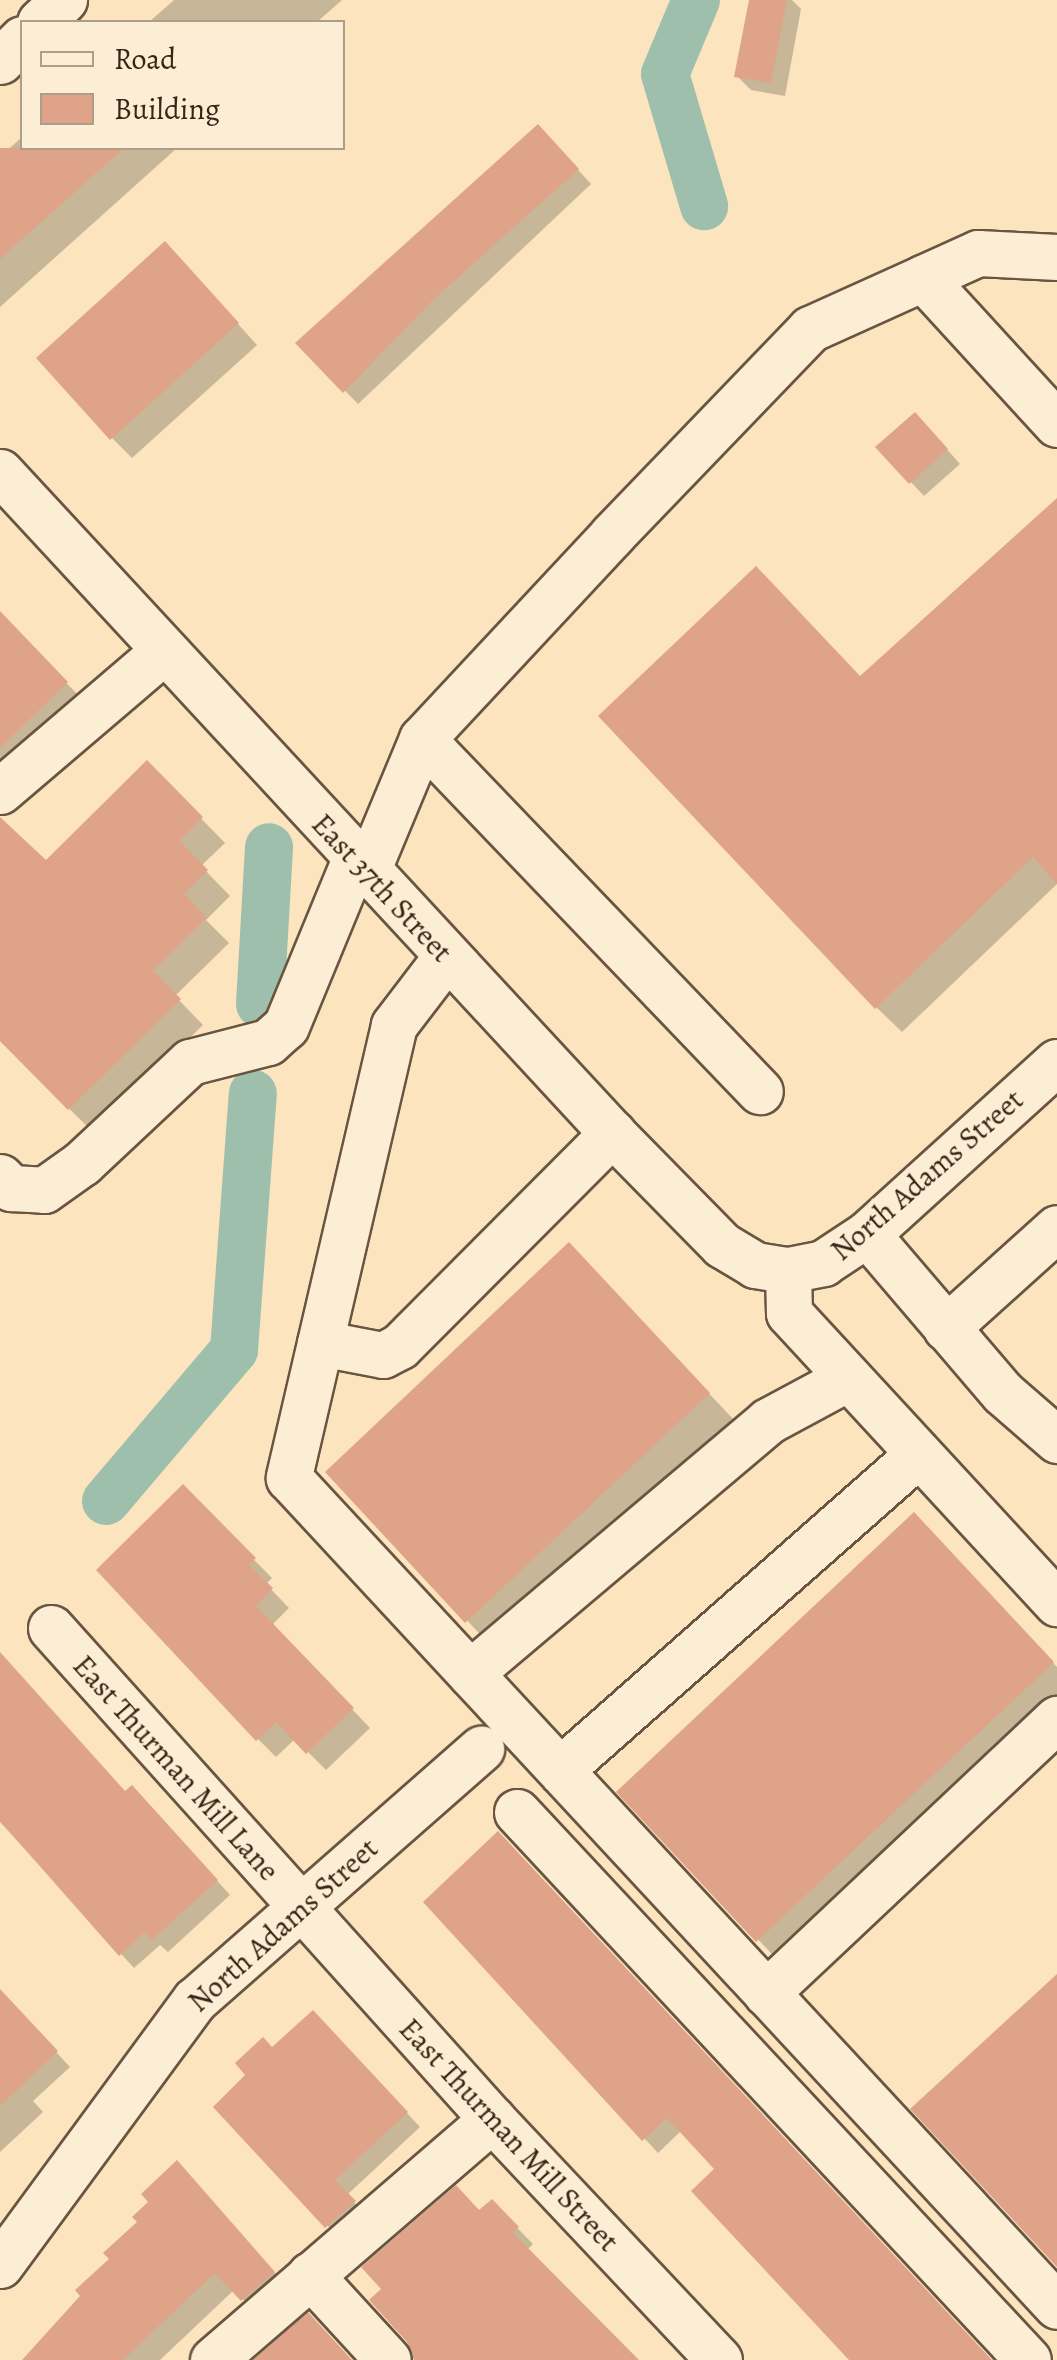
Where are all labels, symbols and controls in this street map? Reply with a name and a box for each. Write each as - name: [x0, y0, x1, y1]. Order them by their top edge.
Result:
- legend: [20, 20, 345, 150]
- text: Road: [114, 39, 176, 79]
- text: Building: [114, 89, 220, 129]
- street label: East 37th Street: [304, 806, 460, 970]
- street label: North Adams Street: [823, 1082, 1031, 1268]
- street label: East Thurman Mill Lane: [65, 1648, 287, 1888]
- street label: North Adams Street: [181, 1830, 385, 2020]
- street label: East Thurman Mill Street: [392, 2011, 626, 2259]

